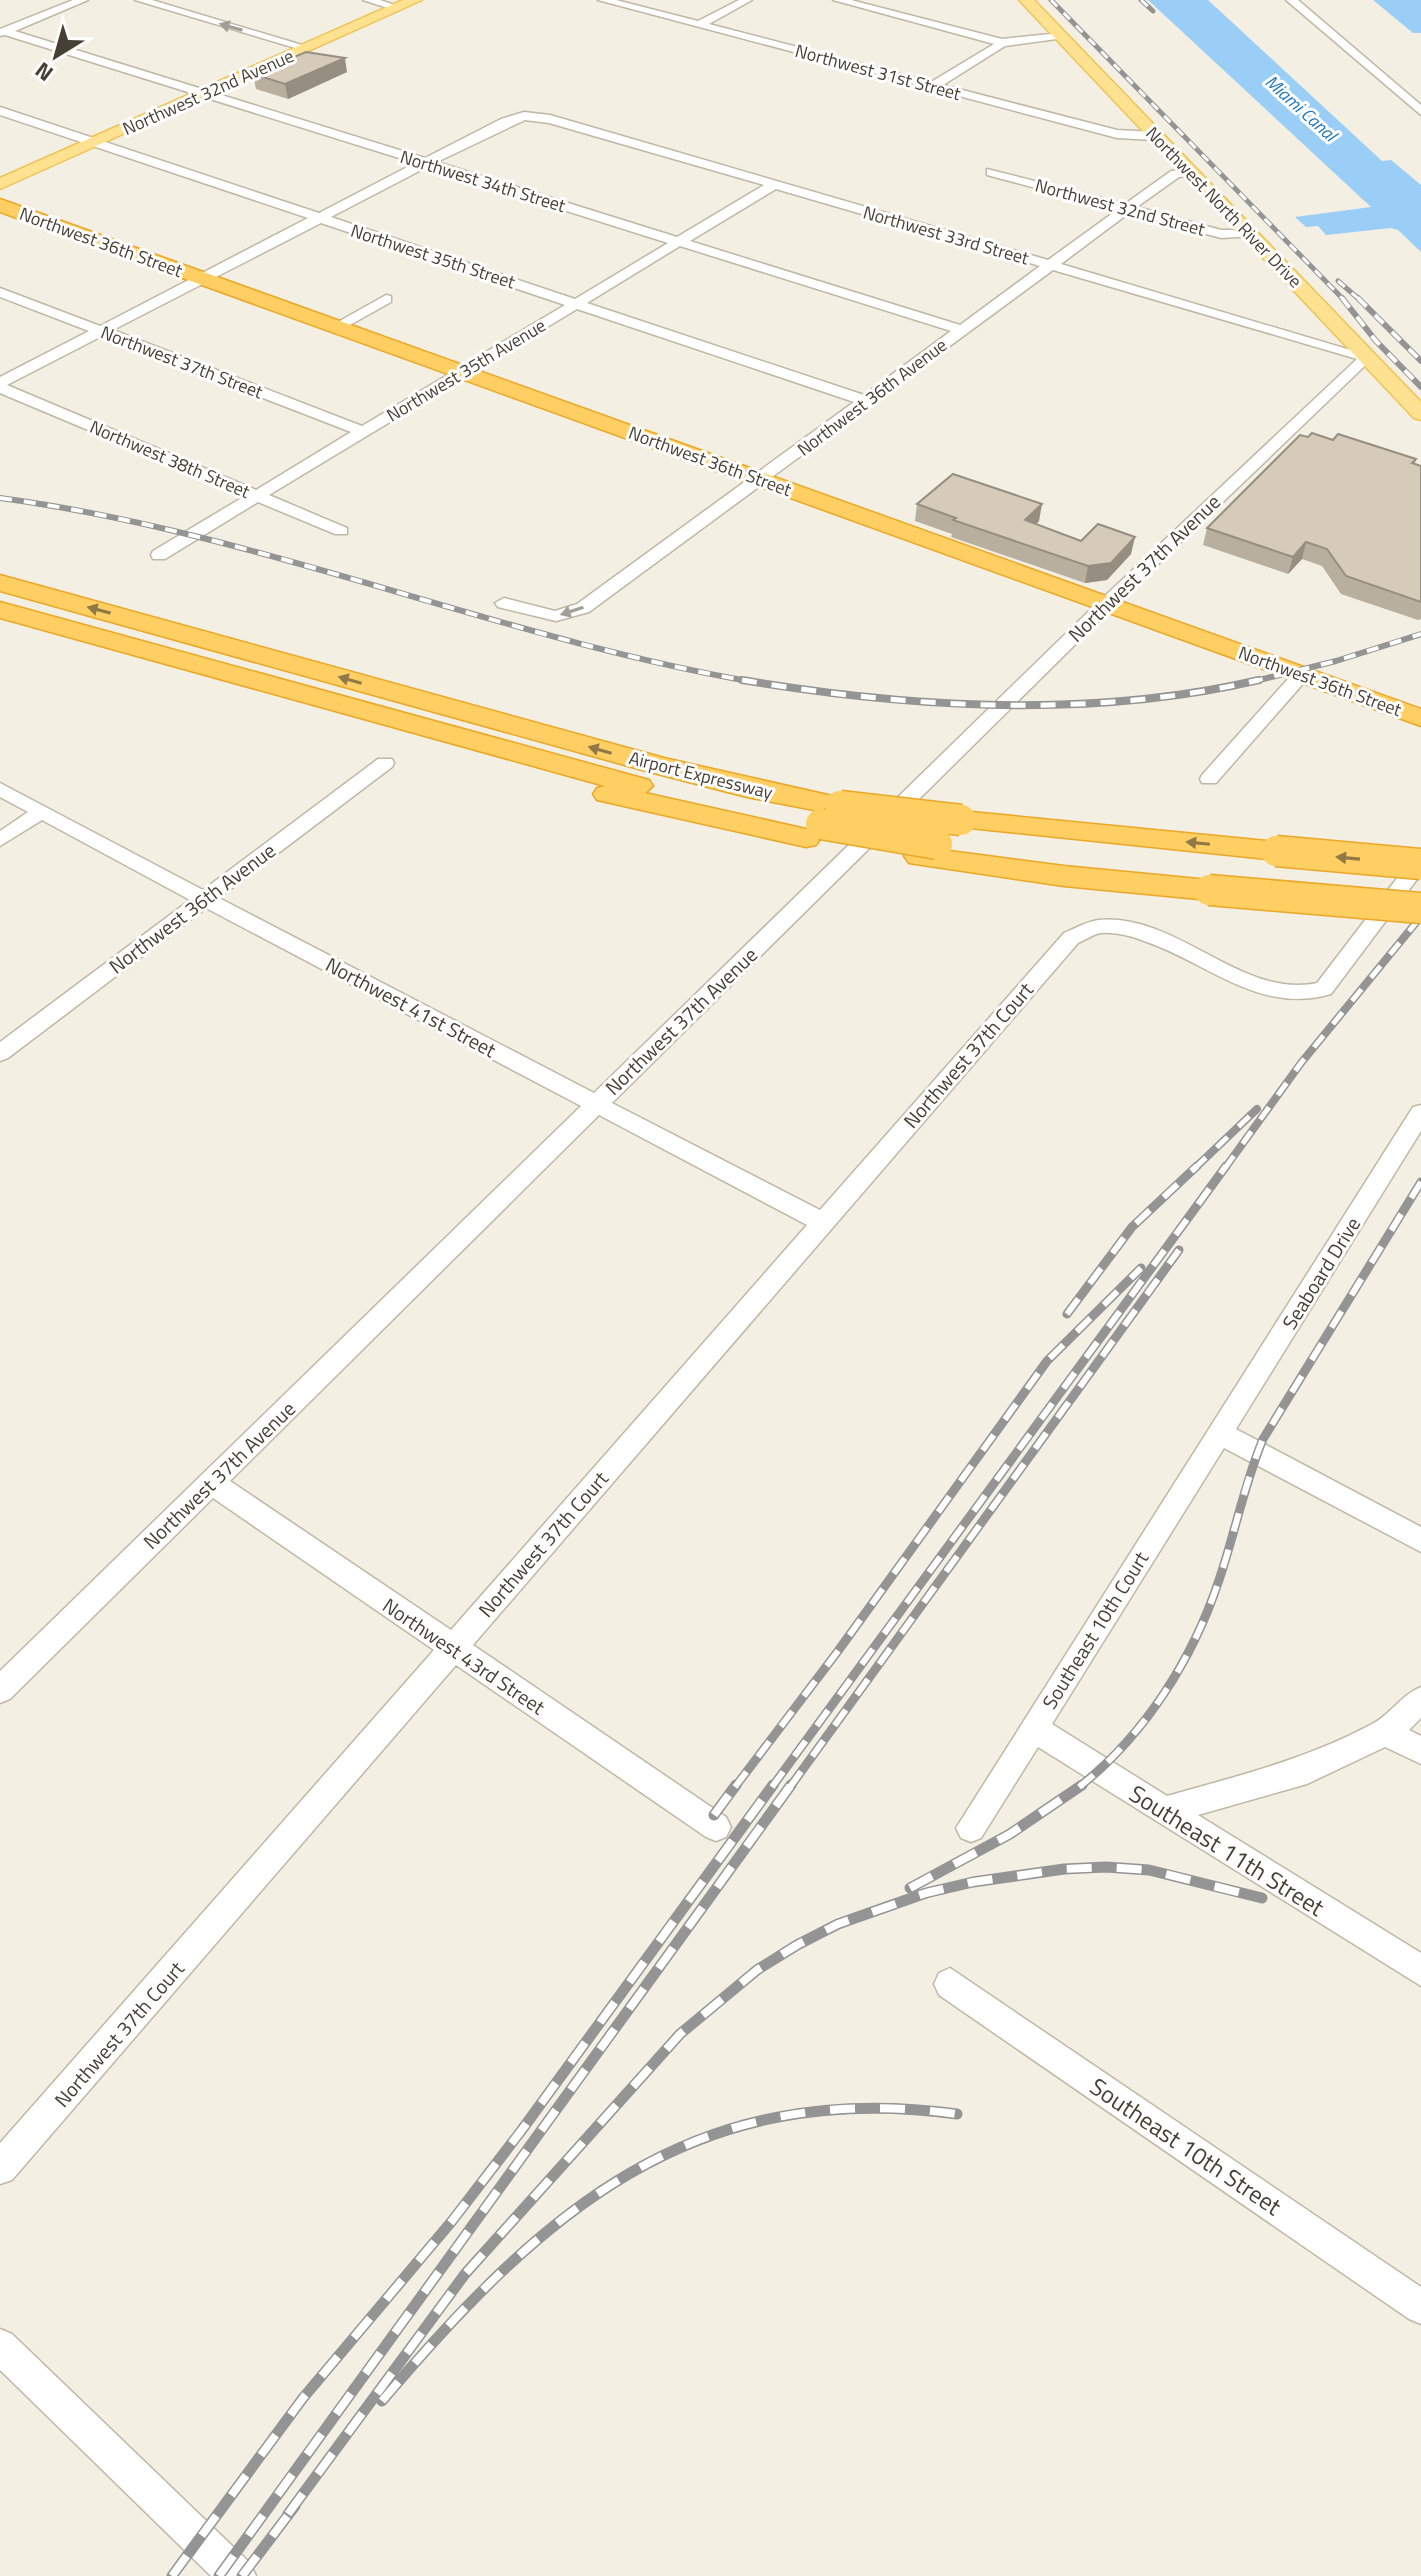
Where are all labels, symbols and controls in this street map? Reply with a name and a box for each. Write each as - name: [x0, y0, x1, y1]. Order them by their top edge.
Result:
- north arrow: [16, 16, 96, 96]
- one-way arrow: [219, 20, 243, 33]
- street label: Northwest 31st Street: [792, 37, 964, 107]
- street label: Northwest 32nd Avenue: [118, 42, 298, 142]
- text: N: [28, 54, 60, 90]
- water label: Miami Canal: [1259, 68, 1344, 149]
- street label: Northwest North River Drive: [1140, 120, 1308, 294]
- street label: Northwest 34th Street: [397, 143, 570, 219]
- street label: Northwest 32nd Street: [1032, 171, 1209, 243]
- street label: Northwest 33rd Street: [860, 198, 1033, 272]
- street label: Northwest 36th Street: [16, 200, 187, 284]
- street label: Northwest 35th Street: [347, 217, 519, 296]
- street label: Northwest 35th Avenue: [381, 312, 551, 428]
- street label: Northwest 37th Street: [97, 319, 268, 406]
- street label: Northwest 36th Avenue: [791, 332, 953, 462]
- street label: Northwest 38th Street: [86, 413, 255, 505]
- street label: Northwest 36th Street: [625, 419, 796, 503]
- street label: Northwest 37th Avenue: [1061, 487, 1227, 649]
- one-way arrow: [87, 604, 112, 616]
- one-way arrow: [560, 606, 584, 618]
- street label: Northwest 36th Street: [1235, 639, 1406, 723]
- one-way arrow: [337, 673, 361, 686]
- one-way arrow: [588, 743, 612, 756]
- street label: Airport Expressway: [626, 744, 776, 806]
- street label: Northwest 36th Avenue: [102, 835, 282, 981]
- one-way arrow: [1185, 837, 1210, 850]
- one-way arrow: [1335, 851, 1360, 864]
- street label: Northwest 37th Avenue: [598, 940, 764, 1102]
- street label: Northwest 41st Street: [320, 949, 502, 1065]
- street label: Northwest 37th Court: [896, 975, 1040, 1135]
- street label: Seaboard Drive: [1274, 1211, 1368, 1335]
- street label: Northwest 37th Avenue: [136, 1394, 302, 1556]
- street label: Northwest 37th Court: [471, 1464, 615, 1624]
- street label: Southeast 10th Court: [1034, 1545, 1156, 1715]
- street label: Northwest 43rd Street: [377, 1590, 551, 1722]
- street label: Southeast 11th Street: [1122, 1775, 1332, 1925]
- street label: Northwest 37th Court: [47, 1954, 191, 2114]
- street label: Southeast 10th Street: [1083, 2068, 1289, 2224]

